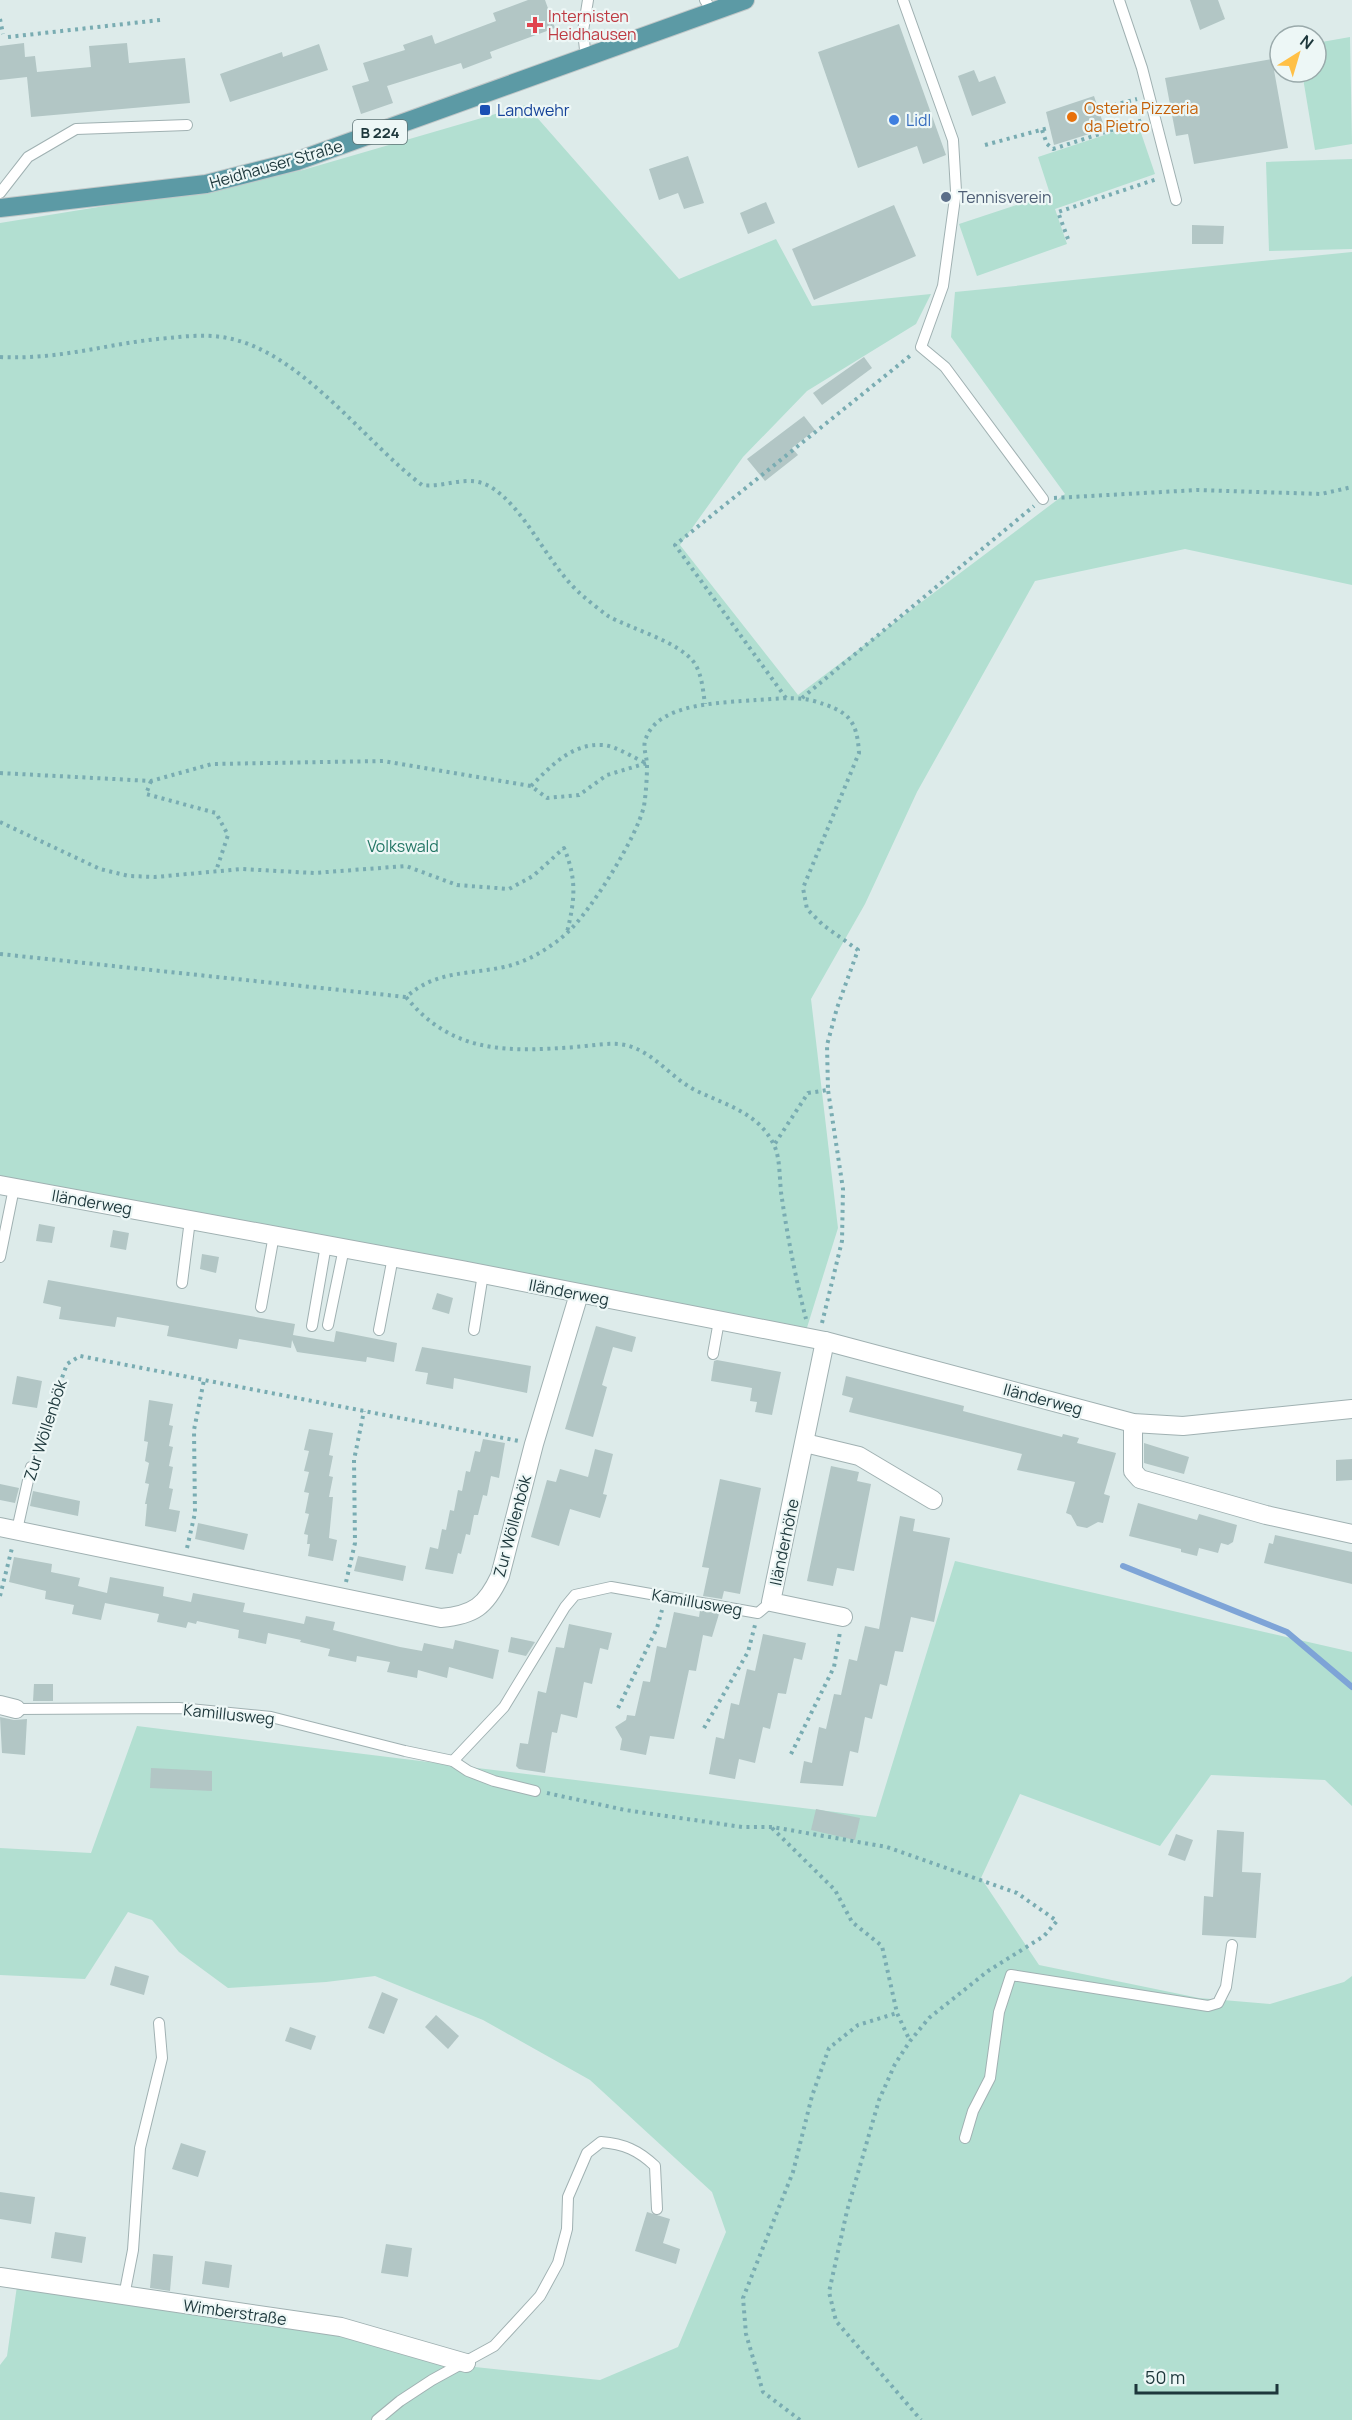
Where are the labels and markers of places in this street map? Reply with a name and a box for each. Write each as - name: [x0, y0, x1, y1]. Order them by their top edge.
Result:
- place label: Internisten Heidhausen: [548, 5, 636, 45]
- marker: Internisten Heidhausen: [526, 16, 544, 34]
- place label: Osteria Pizzeria da Pietro: [1084, 97, 1198, 137]
- place label: Landwehr: [497, 99, 570, 121]
- marker: Landwehr: [478, 103, 492, 117]
- place label: Lidl: [906, 109, 931, 131]
- marker: Osteria Pizzeria da Pietro: [1065, 110, 1079, 124]
- marker: Lidl: [887, 113, 901, 127]
- place label: Tennisverein: [958, 186, 1052, 208]
- marker: Tennisverein: [939, 190, 953, 204]

